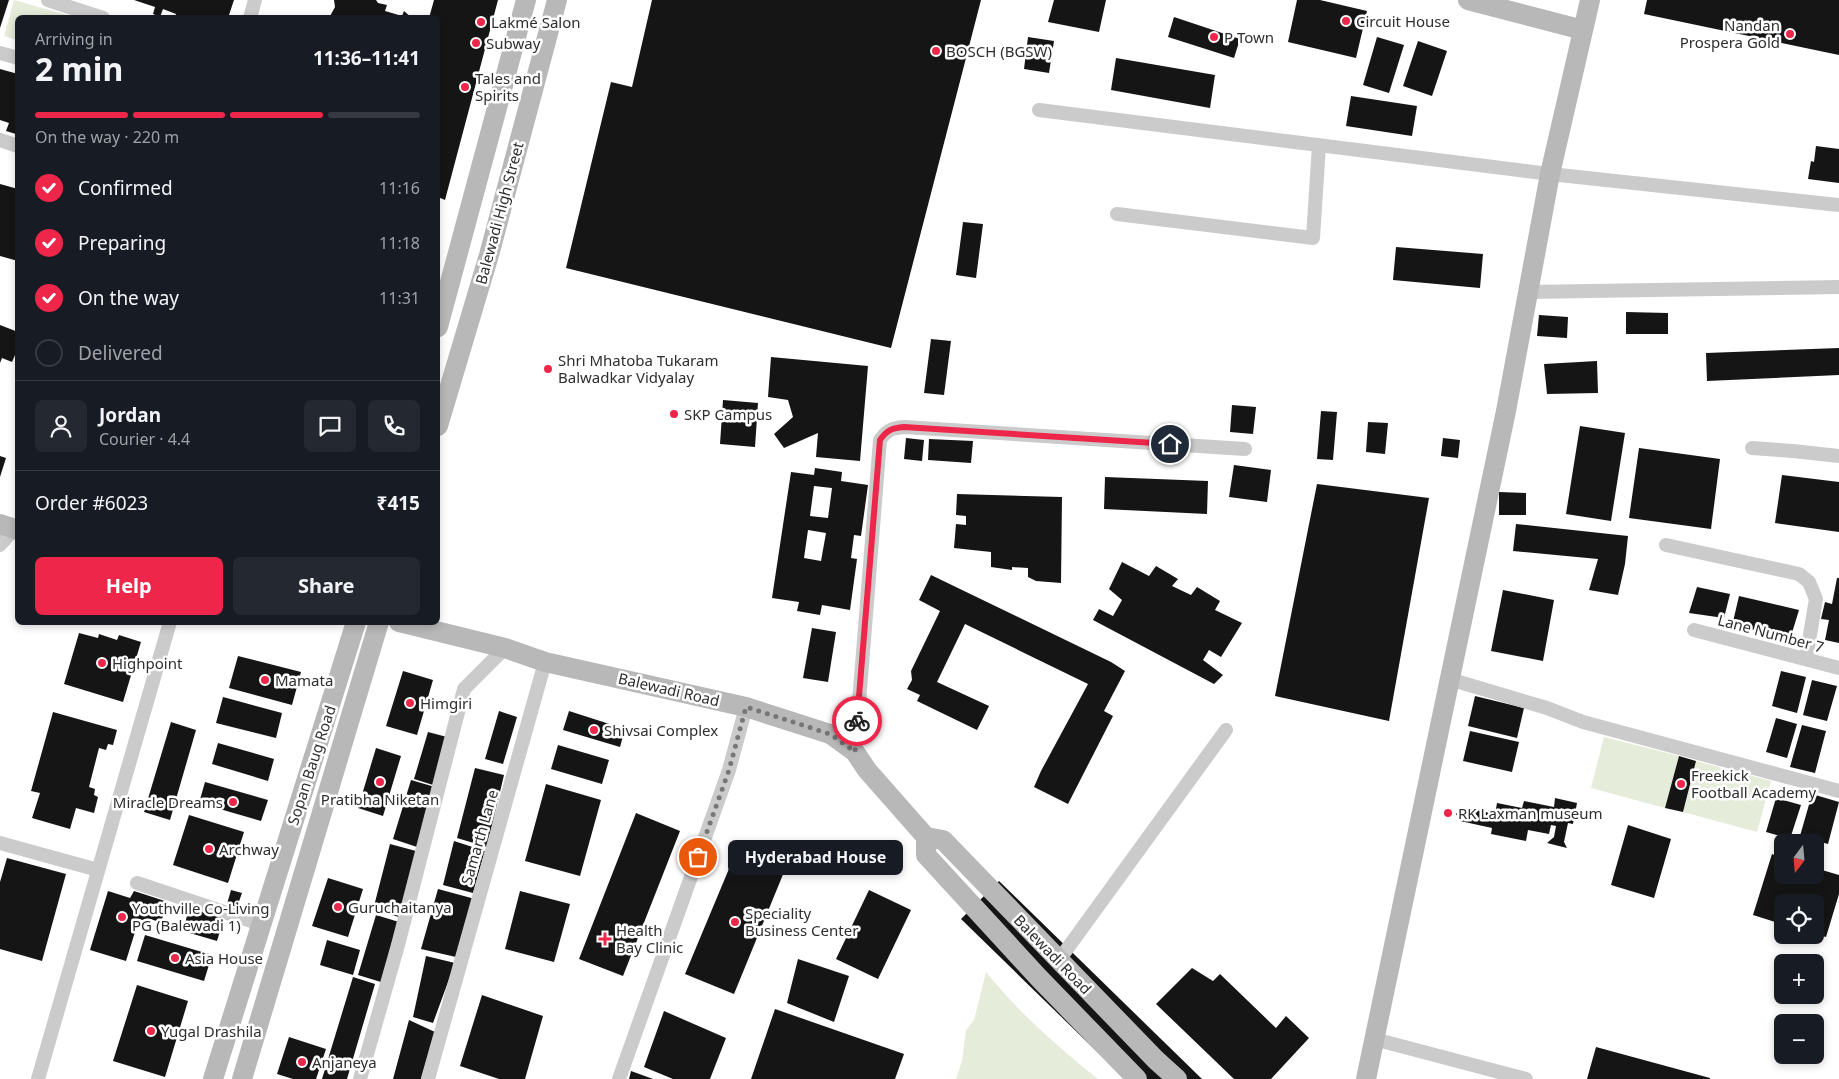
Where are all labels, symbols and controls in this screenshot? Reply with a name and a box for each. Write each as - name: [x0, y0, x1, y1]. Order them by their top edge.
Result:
- place label: Circuit House: [1356, 11, 1450, 31]
- place label: Lakmé Salon: [491, 12, 581, 32]
- marker: Circuit House: [1340, 15, 1352, 27]
- place label: Nandan Prospera Gold: [1680, 15, 1780, 52]
- marker: Lakmé Salon: [475, 16, 487, 28]
- place label: P Town: [1224, 27, 1274, 47]
- text: Arriving in: [35, 28, 113, 50]
- marker: Nandan Prospera Gold: [1784, 28, 1796, 40]
- marker: P Town: [1208, 31, 1220, 43]
- place label: Subway: [486, 33, 541, 53]
- marker: Subway: [470, 37, 482, 49]
- place label: BOSCH (BGSW): [946, 41, 1052, 61]
- text: 11:36–11:41: [313, 45, 420, 71]
- marker: BOSCH (BGSW): [930, 45, 942, 57]
- text: 2 min: [35, 47, 123, 90]
- place label: Tales and Spirits: [475, 68, 541, 105]
- marker: Tales and Spirits: [459, 81, 471, 93]
- text: On the way · 220 m: [35, 126, 179, 148]
- street label: Balewadi High Street: [470, 139, 528, 286]
- icon: check: [35, 174, 63, 202]
- text: Confirmed: [78, 175, 173, 201]
- text: 11:16: [379, 177, 420, 199]
- icon: check: [35, 229, 63, 257]
- text: Preparing: [78, 230, 166, 256]
- text: 11:18: [379, 232, 420, 254]
- icon: check: [35, 284, 63, 312]
- text: On the way: [78, 285, 179, 311]
- text: 11:31: [379, 287, 420, 309]
- text: Delivered: [78, 340, 163, 366]
- place label: Shri Mhatoba Tukaram Balwadkar Vidyalay: [558, 350, 718, 387]
- marker: Shri Mhatoba Tukaram Balwadkar Vidyalay: [542, 363, 554, 375]
- button: person: [35, 400, 87, 452]
- button: chat: [304, 400, 356, 452]
- button: phone: [368, 400, 420, 452]
- text: Jordan: [99, 402, 161, 428]
- place label: SKP Campus: [684, 404, 772, 424]
- marker: SKP Campus: [668, 408, 680, 420]
- pin: [1149, 423, 1191, 465]
- text: Courier · 4.4: [99, 428, 190, 450]
- icon: home: [1156, 430, 1184, 458]
- text: Order #6023: [35, 490, 148, 516]
- text: ₹415: [377, 490, 420, 516]
- button: Help: [35, 557, 223, 615]
- button: Share: [233, 557, 420, 615]
- street label: Lane Number 7: [1716, 609, 1826, 657]
- place label: Highpoint: [112, 653, 183, 673]
- marker: Highpoint: [96, 657, 108, 669]
- street label: Balewadi Road: [616, 668, 722, 710]
- place label: Mamata: [275, 670, 333, 690]
- marker: Mamata: [259, 674, 271, 686]
- place label: Himgiri: [420, 693, 472, 713]
- courier: [832, 696, 882, 746]
- marker: Himgiri: [404, 697, 416, 709]
- street label: Sopan Baug Road: [282, 703, 340, 827]
- icon: bike: [843, 707, 871, 735]
- place label: Shivsai Complex: [604, 720, 718, 740]
- marker: Shivsai Complex: [588, 724, 600, 736]
- place label: Freekick Football Academy: [1691, 765, 1817, 802]
- marker: Pratibha Niketan: [374, 776, 386, 788]
- marker: Freekick Football Academy: [1675, 778, 1687, 790]
- street label: Samarth Lane: [456, 787, 502, 887]
- place label: Pratibha Niketan: [321, 789, 439, 809]
- place label: Miracle Dreams: [113, 792, 223, 812]
- marker: Miracle Dreams: [227, 796, 239, 808]
- place label: RK Laxman museum: [1458, 803, 1603, 823]
- marker: RK Laxman museum: [1442, 807, 1454, 819]
- north arrow: [1774, 834, 1824, 884]
- map controls: [1774, 834, 1824, 1064]
- pin: [677, 836, 719, 878]
- place label: Archway: [219, 839, 279, 859]
- callout: Hyderabad House: [728, 840, 903, 874]
- marker: Archway: [203, 843, 215, 855]
- icon: bag: [684, 843, 712, 871]
- text: Hyderabad House: [745, 846, 886, 868]
- button: locate: [1774, 894, 1824, 944]
- place label: Guruchaitanya: [348, 897, 452, 917]
- place label: Youthville Co-Living PG (Balewadi 1): [132, 898, 269, 935]
- marker: Guruchaitanya: [332, 901, 344, 913]
- place label: Speciality Business Center: [745, 903, 858, 940]
- street label: Balewadi Road: [1010, 910, 1096, 998]
- marker: Youthville Co-Living PG (Balewadi 1): [116, 911, 128, 923]
- marker: Speciality Business Center: [729, 916, 741, 928]
- place label: Health Bay Clinic: [616, 920, 683, 957]
- marker: Health Bay Clinic: [598, 932, 612, 946]
- place label: Asia House: [185, 948, 263, 968]
- marker: Asia House: [169, 952, 181, 964]
- button: +: [1774, 954, 1824, 1004]
- button: −: [1774, 1014, 1824, 1064]
- place label: Yugal Drashila: [161, 1021, 262, 1041]
- marker: Yugal Drashila: [145, 1025, 157, 1037]
- place label: Anjaneya: [312, 1052, 377, 1072]
- marker: Anjaneya: [296, 1056, 308, 1068]

